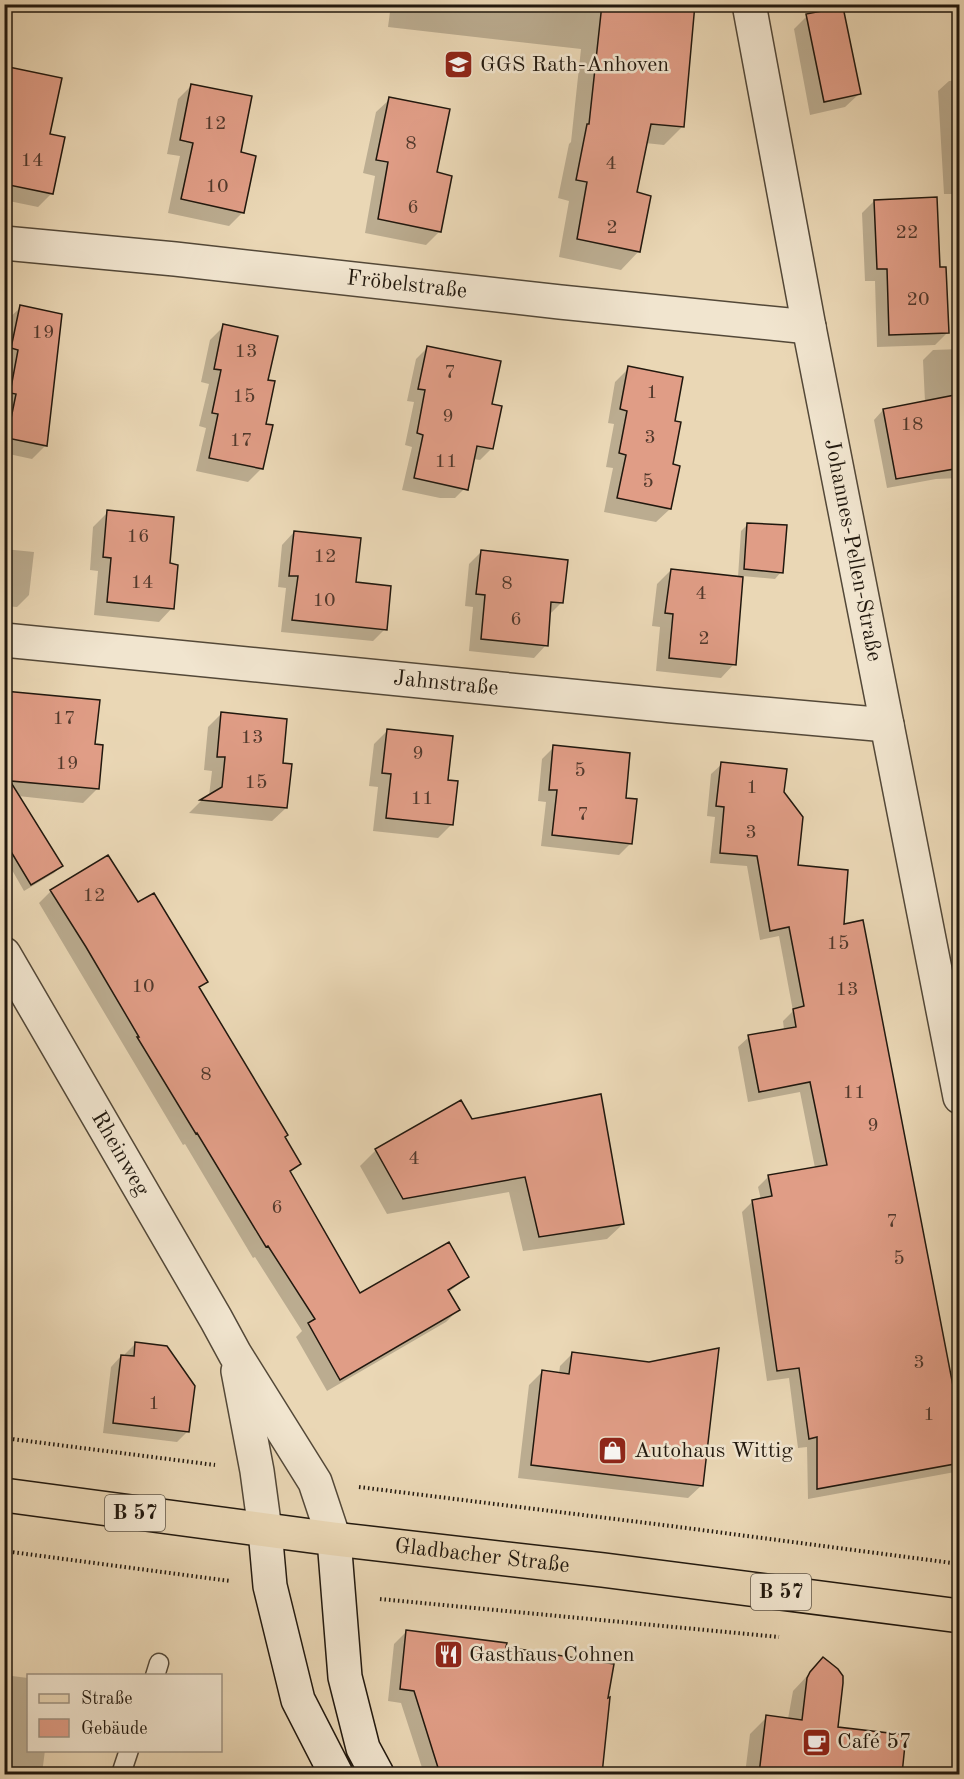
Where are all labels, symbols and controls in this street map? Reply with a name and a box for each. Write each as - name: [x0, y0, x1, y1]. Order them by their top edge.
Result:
- school or university icon: GGS Rath-Anhoven: [443, 49, 475, 81]
- place label: GGS Rath-Anhoven: [480, 54, 669, 76]
- house number: 12: [203, 114, 227, 134]
- house number: 8: [405, 134, 417, 154]
- house number: 14: [20, 151, 44, 171]
- house number: 4: [605, 154, 617, 174]
- house number: 10: [205, 177, 229, 197]
- house number: 6: [407, 198, 419, 218]
- house number: 2: [606, 218, 618, 238]
- house number: 22: [895, 223, 919, 243]
- street label: Fröbelstraße: [345, 267, 468, 303]
- house number: 20: [906, 290, 930, 310]
- house number: 19: [31, 323, 55, 343]
- house number: 13: [234, 342, 258, 362]
- house number: 7: [444, 363, 456, 383]
- house number: 1: [646, 383, 658, 403]
- house number: 15: [232, 387, 256, 407]
- house number: 9: [442, 407, 454, 427]
- house number: 18: [900, 415, 924, 435]
- house number: 3: [644, 428, 656, 448]
- house number: 17: [229, 431, 253, 451]
- street label: Johannes-Pellen-Straße: [820, 437, 885, 663]
- house number: 11: [434, 452, 458, 472]
- house number: 5: [642, 472, 654, 492]
- house number: 16: [126, 527, 150, 547]
- house number: 12: [313, 547, 337, 567]
- house number: 14: [130, 573, 154, 593]
- house number: 8: [501, 574, 513, 594]
- house number: 4: [695, 584, 707, 604]
- house number: 10: [312, 591, 336, 611]
- house number: 6: [510, 610, 522, 630]
- house number: 2: [698, 629, 710, 649]
- street label: Jahnstraße: [392, 667, 499, 700]
- house number: 17: [52, 709, 76, 729]
- house number: 13: [240, 728, 264, 748]
- house number: 9: [412, 744, 424, 764]
- house number: 19: [55, 754, 79, 774]
- house number: 5: [574, 761, 586, 781]
- house number: 15: [244, 773, 268, 793]
- house number: 1: [746, 778, 758, 798]
- house number: 11: [410, 789, 434, 809]
- house number: 7: [577, 805, 589, 825]
- house number: 3: [745, 823, 757, 843]
- house number: 12: [82, 886, 106, 906]
- house number: 15: [826, 934, 850, 954]
- house number: 10: [131, 977, 155, 997]
- house number: 13: [835, 980, 859, 1000]
- house number: 8: [200, 1065, 212, 1085]
- house number: 11: [842, 1083, 866, 1103]
- street label: Rheinweg: [87, 1108, 153, 1200]
- house number: 9: [867, 1116, 879, 1136]
- house number: 4: [408, 1149, 420, 1169]
- house number: 6: [271, 1198, 283, 1218]
- house number: 7: [886, 1212, 898, 1232]
- house number: 5: [893, 1249, 905, 1269]
- house number: 3: [913, 1353, 925, 1373]
- house number: 1: [148, 1394, 160, 1414]
- house number: 1: [923, 1405, 935, 1425]
- shop icon: Autohaus Wittig: [597, 1435, 629, 1467]
- place label: Autohaus Wittig: [634, 1440, 793, 1462]
- road number: B 57: [105, 1495, 165, 1531]
- street label: Gladbacher Straße: [393, 1535, 571, 1577]
- road number: B 57: [751, 1574, 811, 1610]
- restaurant icon: Gasthaus Cohnen: [432, 1639, 464, 1671]
- place label: Gasthaus Cohnen: [469, 1644, 635, 1666]
- legend: [27, 1674, 222, 1752]
- text: Straße: [81, 1690, 132, 1708]
- text: Gebäude: [81, 1720, 148, 1738]
- cafe icon: Café 57: [800, 1726, 832, 1758]
- place label: Café 57: [837, 1731, 912, 1753]

